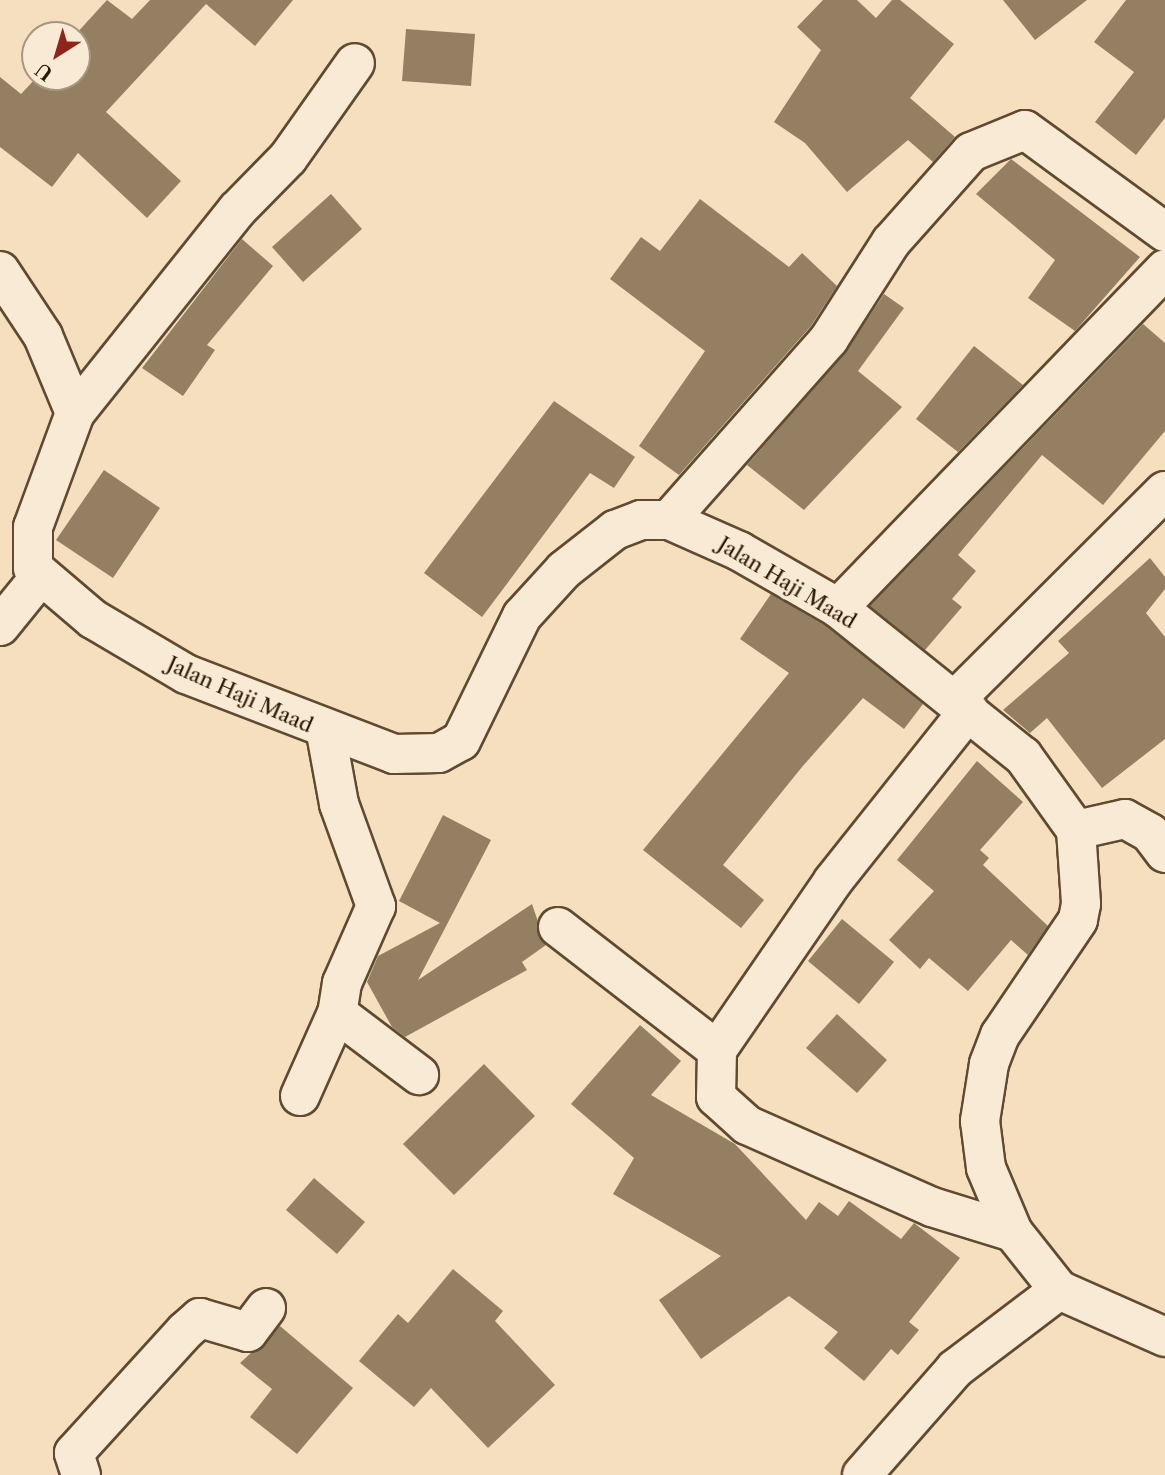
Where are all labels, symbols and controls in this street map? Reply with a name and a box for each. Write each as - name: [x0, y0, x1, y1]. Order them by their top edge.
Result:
- north arrow: [21, 21, 91, 91]
- text: U: [31, 58, 57, 85]
- street label: Jalan Haji Maad: [713, 532, 861, 634]
- street label: Jalan Haji Maad: [163, 652, 317, 738]

